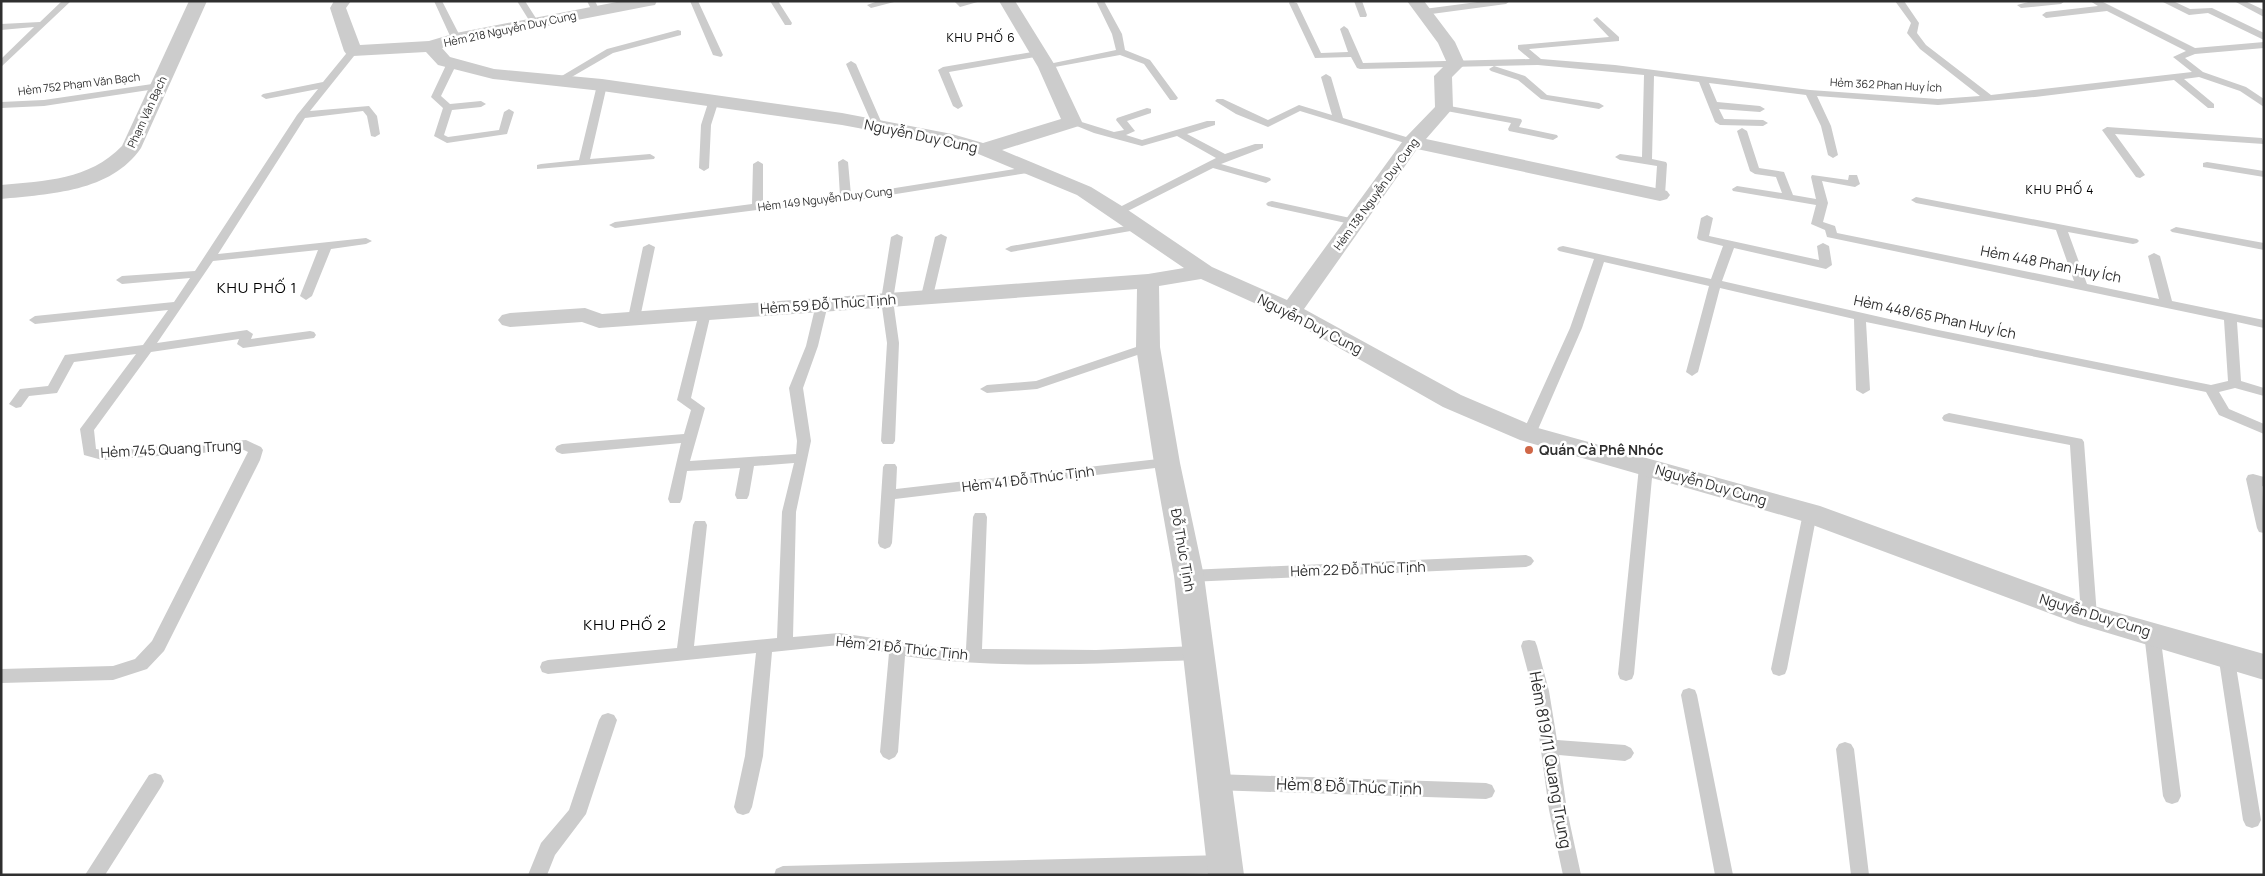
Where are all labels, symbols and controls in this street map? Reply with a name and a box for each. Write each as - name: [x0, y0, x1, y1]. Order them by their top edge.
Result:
- street label: Hẻm 218 Nguyễn Duy Cung: [442, 7, 578, 50]
- district label: KHU PHỐ 6: [946, 28, 1016, 46]
- street label: Hẻm 752 Phạm Văn Bạch: [17, 69, 141, 98]
- street label: Phạm Văn Bạch: [123, 74, 170, 150]
- street label: Hẻm 362 Phan Huy Ích: [1830, 74, 1942, 95]
- street label: Nguyễn Duy Cung: [863, 114, 979, 157]
- street label: Hẻm 138 Nguyễn Duy Cung: [1330, 135, 1421, 253]
- district label: KHU PHỐ 4: [2026, 180, 2094, 198]
- street label: Hẻm 149 Nguyễn Duy Cung: [757, 183, 893, 214]
- street label: Hẻm 448 Phan Huy Ích: [1979, 241, 2123, 286]
- district label: KHU PHỐ 1: [217, 277, 297, 298]
- street label: Hẻm 59 Đỗ Thúc Tịnh: [759, 289, 897, 318]
- street label: Nguyễn Duy Cung: [1255, 289, 1366, 358]
- street label: Hẻm 448/65 Phan Huy Ích: [1852, 290, 2018, 343]
- street label: Hẻm 745 Quang Trung: [100, 435, 242, 462]
- place label: Quán Cà Phê Nhóc: [1539, 440, 1664, 459]
- marker: Quán Cà Phê Nhóc: [1523, 444, 1535, 456]
- street label: Nguyễn Duy Cung: [1653, 460, 1769, 510]
- street label: Hẻm 41 Đỗ Thúc Tịnh: [961, 461, 1095, 496]
- street label: Đỗ Thúc Tịnh: [1167, 507, 1200, 593]
- street label: Hẻm 22 Đỗ Thúc Tịnh: [1290, 557, 1426, 580]
- street label: Nguyễn Duy Cung: [2037, 589, 2153, 640]
- district label: KHU PHỐ 2: [583, 614, 667, 635]
- street label: Hẻm 21 Đỗ Thúc Tịnh: [835, 631, 969, 664]
- street label: Hẻm 819/11 Quang Trung: [1525, 670, 1577, 850]
- street label: Hẻm 8 Đỗ Thúc Tịnh: [1276, 772, 1422, 800]

